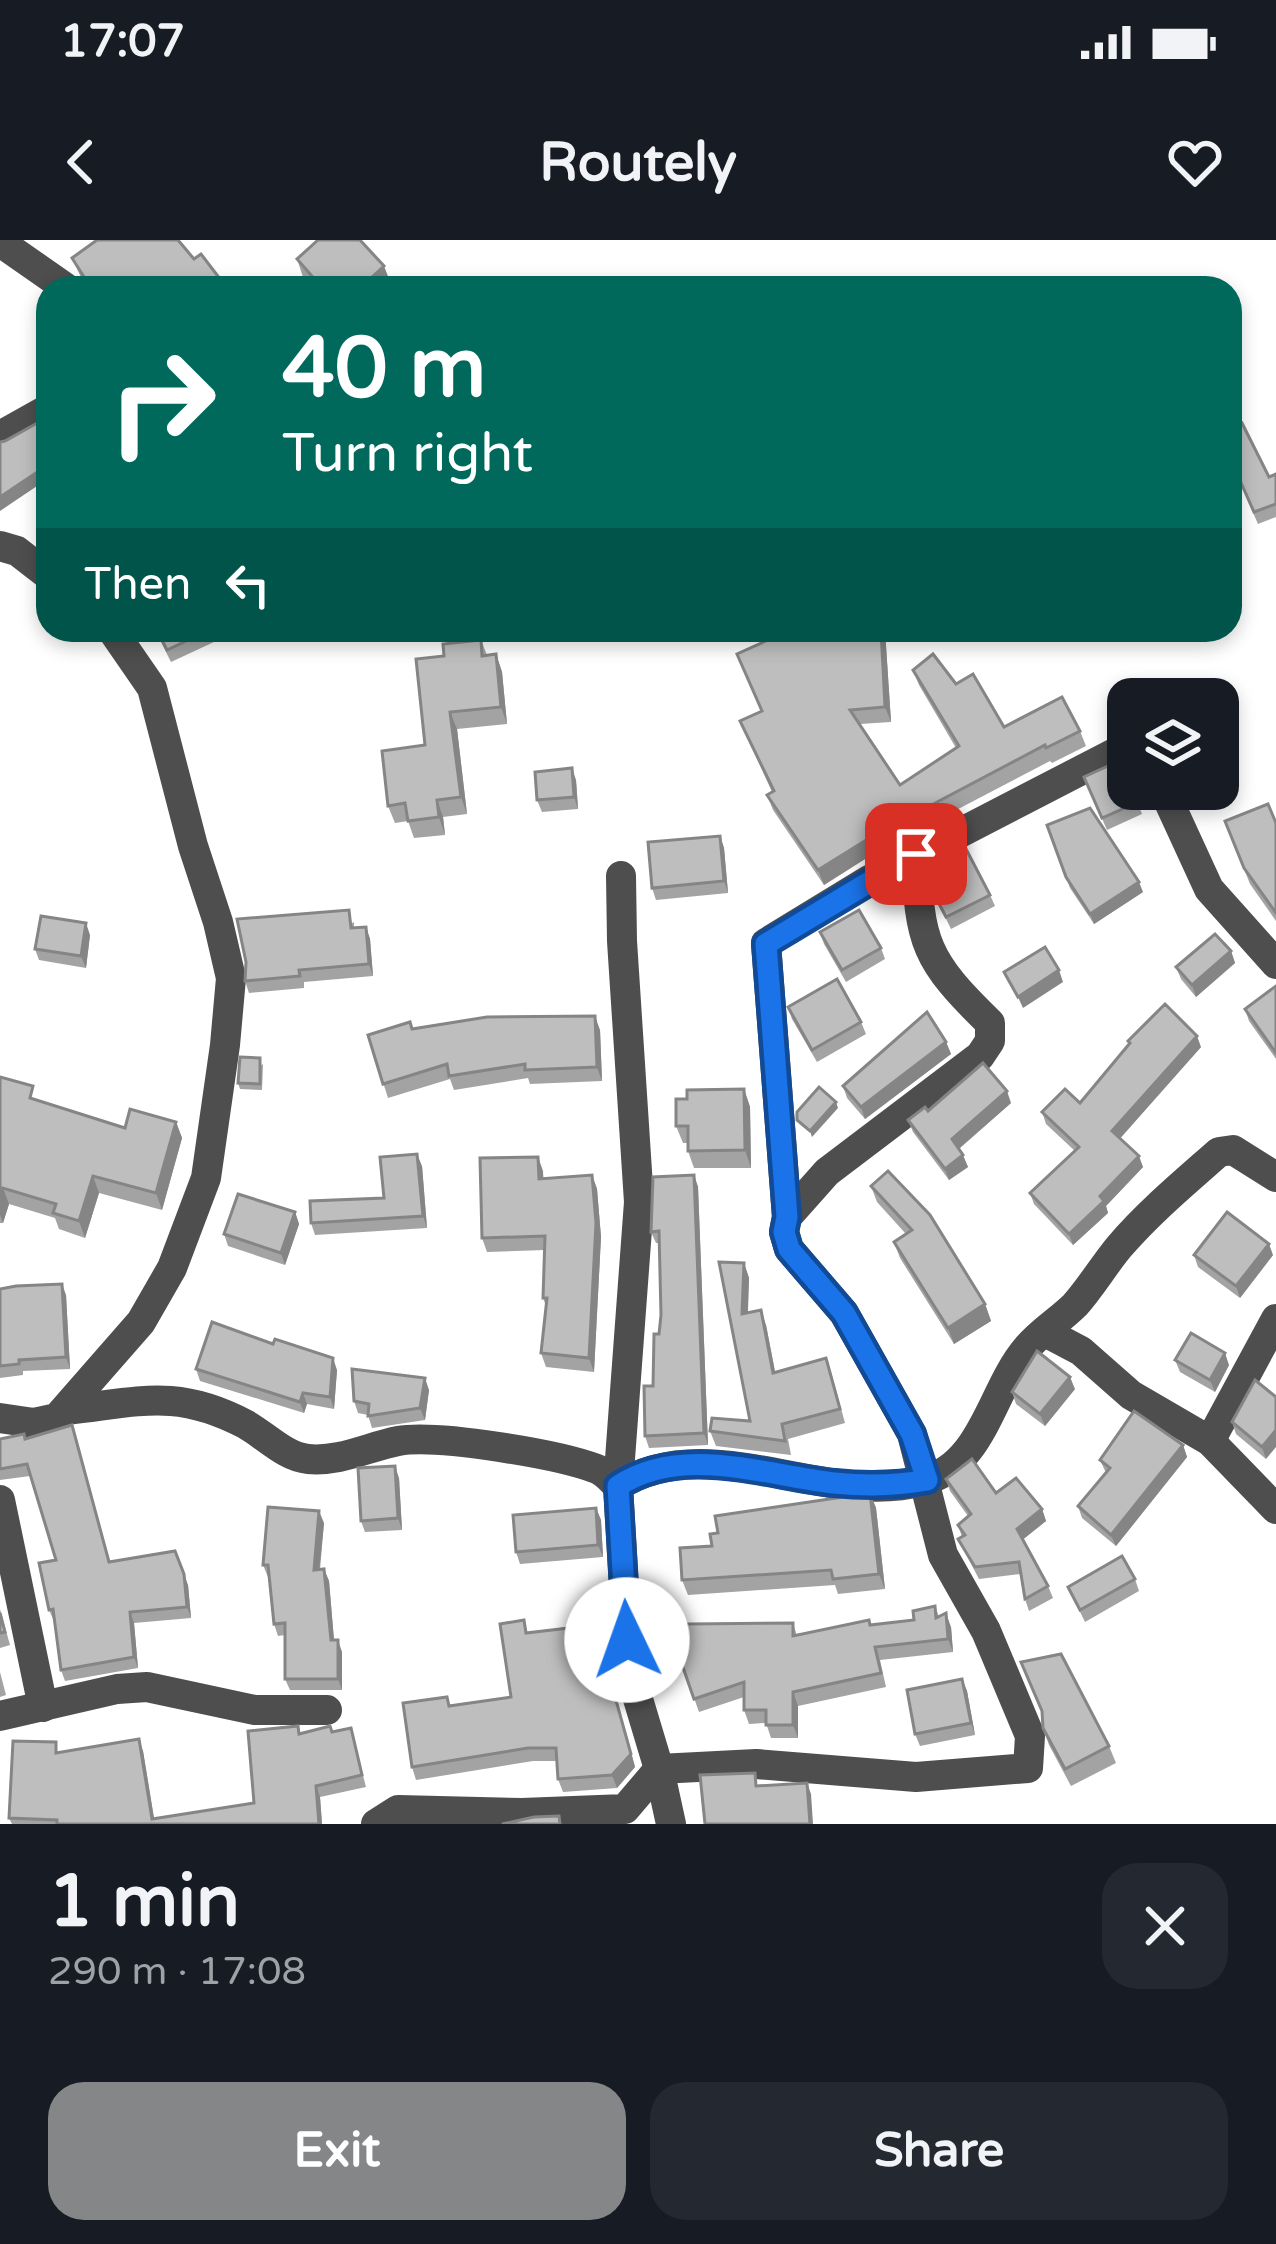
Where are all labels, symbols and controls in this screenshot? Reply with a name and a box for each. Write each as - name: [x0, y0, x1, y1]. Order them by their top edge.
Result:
- text: 17:07: [60, 15, 185, 69]
- icon: back: [48, 129, 114, 195]
- icon: heart: [1162, 129, 1228, 195]
- text: Routely: [539, 130, 737, 195]
- text: 40 m: [282, 319, 486, 420]
- icon: right: [84, 324, 240, 480]
- text: Turn right: [282, 421, 533, 486]
- icon: left: [215, 552, 281, 618]
- text: Then: [84, 558, 191, 612]
- map controls: [1107, 678, 1239, 810]
- button: layers: [1107, 678, 1239, 810]
- pin: [865, 803, 967, 905]
- icon: arrive: [883, 821, 949, 887]
- position arrow: [564, 1577, 690, 1703]
- text: 1 min: [48, 1859, 240, 1946]
- button: close: [1102, 1863, 1228, 1989]
- text: 290 m · 17:08: [48, 1948, 306, 1995]
- button: Exit: [48, 2082, 626, 2220]
- button: Share: [650, 2082, 1228, 2220]

